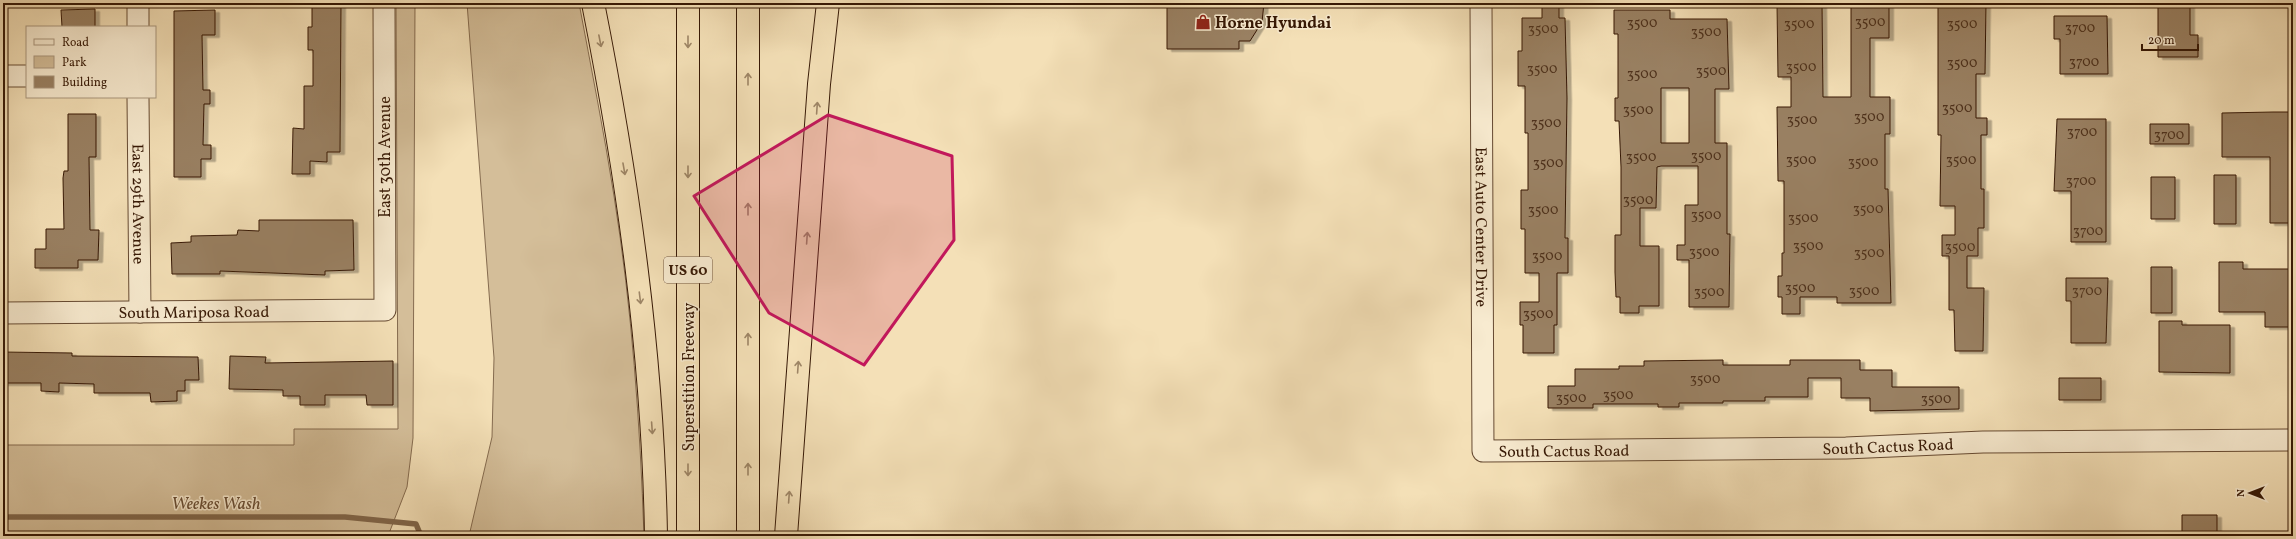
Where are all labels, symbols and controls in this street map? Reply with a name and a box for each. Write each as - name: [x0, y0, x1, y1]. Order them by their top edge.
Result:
- shop icon: Horne Hyundai: [1194, 13, 1212, 31]
- place label: Horne Hyundai: [1215, 13, 1332, 35]
- house number: 3500: [1855, 13, 1885, 32]
- house number: 3500: [1627, 14, 1657, 33]
- house number: 3500: [1784, 15, 1814, 34]
- house number: 3500: [1947, 15, 1977, 34]
- house number: 3700: [2065, 19, 2095, 38]
- house number: 3500: [1528, 20, 1558, 39]
- house number: 3500: [1691, 23, 1721, 42]
- legend: [26, 26, 156, 98]
- scale bar: [2142, 26, 2198, 52]
- text: 20 m: [2148, 33, 2175, 49]
- one-way arrow: [597, 34, 605, 47]
- text: Road: [62, 35, 89, 51]
- one-way arrow: [684, 35, 692, 48]
- house number: 3700: [2069, 53, 2099, 72]
- house number: 3500: [1947, 54, 1977, 73]
- text: Park: [62, 55, 87, 71]
- house number: 3500: [1786, 58, 1816, 77]
- house number: 3500: [1527, 60, 1557, 79]
- house number: 3500: [1696, 62, 1726, 81]
- house number: 3500: [1627, 65, 1657, 84]
- one-way arrow: [744, 73, 752, 86]
- text: Building: [62, 75, 107, 91]
- street label: East 30th Avenue: [375, 96, 397, 218]
- house number: 3500: [1942, 99, 1972, 118]
- house number: 3500: [1623, 101, 1653, 120]
- one-way arrow: [813, 102, 820, 115]
- house number: 3500: [1854, 108, 1884, 127]
- house number: 3500: [1787, 111, 1817, 130]
- house number: 3500: [1531, 114, 1561, 133]
- house number: 3700: [2067, 123, 2097, 142]
- house number: 3700: [2154, 126, 2184, 145]
- street label: East 29th Avenue: [125, 144, 149, 265]
- street label: East Auto Center Drive: [1469, 147, 1491, 307]
- house number: 3500: [1691, 147, 1721, 166]
- house number: 3500: [1626, 148, 1656, 167]
- house number: 3500: [1786, 151, 1816, 170]
- house number: 3500: [1946, 151, 1976, 170]
- house number: 3500: [1848, 153, 1878, 172]
- house number: 3500: [1533, 154, 1563, 173]
- one-way arrow: [620, 162, 628, 175]
- one-way arrow: [684, 165, 692, 178]
- house number: 3700: [2066, 172, 2096, 191]
- house number: 3500: [1623, 191, 1653, 210]
- house number: 3500: [1853, 200, 1883, 219]
- house number: 3500: [1528, 201, 1558, 220]
- one-way arrow: [744, 203, 752, 216]
- house number: 3500: [1691, 206, 1721, 225]
- house number: 3500: [1788, 209, 1818, 228]
- house number: 3700: [2073, 222, 2103, 241]
- one-way arrow: [804, 232, 811, 245]
- house number: 3500: [1793, 237, 1823, 256]
- house number: 3500: [1945, 238, 1975, 257]
- house number: 3500: [1689, 243, 1719, 262]
- house number: 3500: [1854, 244, 1884, 263]
- house number: 3500: [1532, 247, 1562, 266]
- road number: US 60: [664, 257, 712, 283]
- house number: 3500: [1785, 279, 1815, 298]
- house number: 3500: [1849, 282, 1879, 301]
- house number: 3700: [2072, 282, 2102, 301]
- house number: 3500: [1694, 283, 1724, 302]
- one-way arrow: [636, 291, 644, 304]
- street label: South Mariposa Road: [118, 302, 270, 325]
- street label: Superstition Freeway: [679, 302, 701, 452]
- house number: 3500: [1523, 305, 1553, 324]
- one-way arrow: [744, 333, 752, 346]
- one-way arrow: [795, 361, 802, 374]
- house number: 3500: [1690, 370, 1720, 389]
- house number: 3500: [1603, 386, 1633, 405]
- house number: 3500: [1556, 389, 1586, 408]
- house number: 3500: [1921, 390, 1951, 409]
- one-way arrow: [648, 421, 655, 434]
- street label: South Cactus Road: [1822, 434, 1954, 461]
- street label: South Cactus Road: [1498, 441, 1630, 464]
- one-way arrow: [684, 463, 692, 476]
- one-way arrow: [744, 463, 752, 476]
- north arrow: [2230, 473, 2270, 513]
- text: N: [2234, 489, 2249, 497]
- one-way arrow: [785, 491, 792, 504]
- water label: Weekes Wash: [171, 493, 261, 516]

